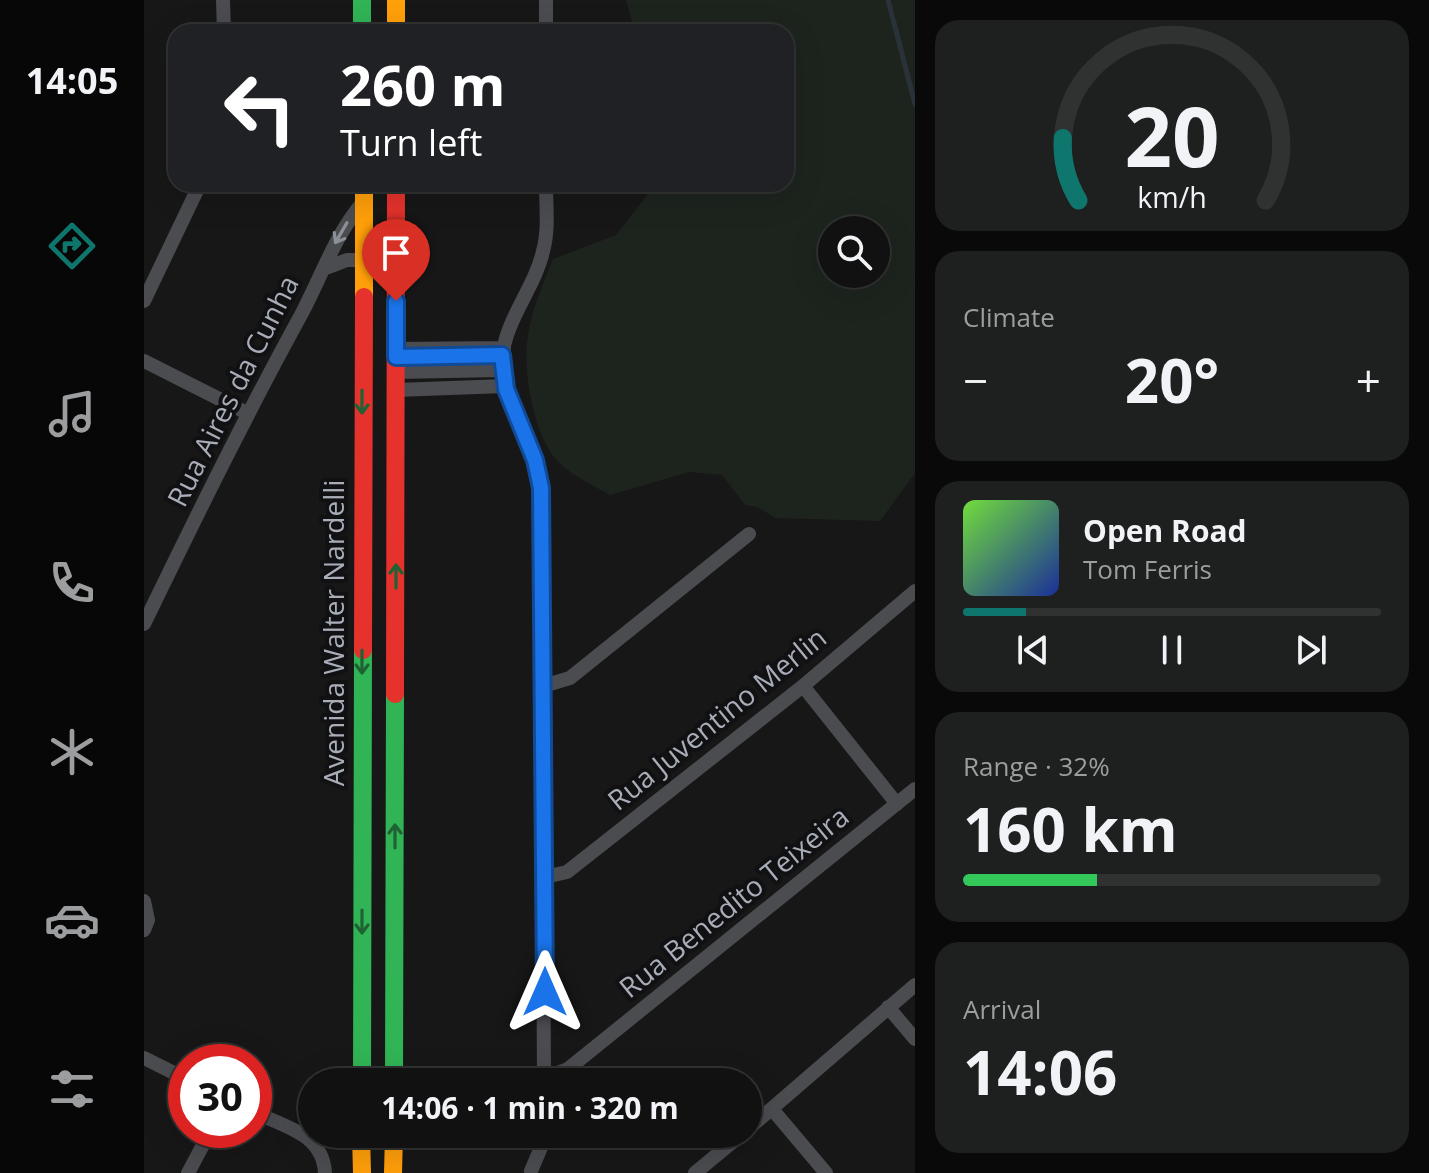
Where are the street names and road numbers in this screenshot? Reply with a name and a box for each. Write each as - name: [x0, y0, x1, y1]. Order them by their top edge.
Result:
- street label: Rua Aires da Cunha: [157, 269, 307, 513]
- street label: Avenida Walter Nardelli: [314, 480, 352, 786]
- street label: Rua Juventino Merlin: [599, 618, 834, 818]
- street label: Rua Benedito Teixeira: [611, 797, 856, 1006]

